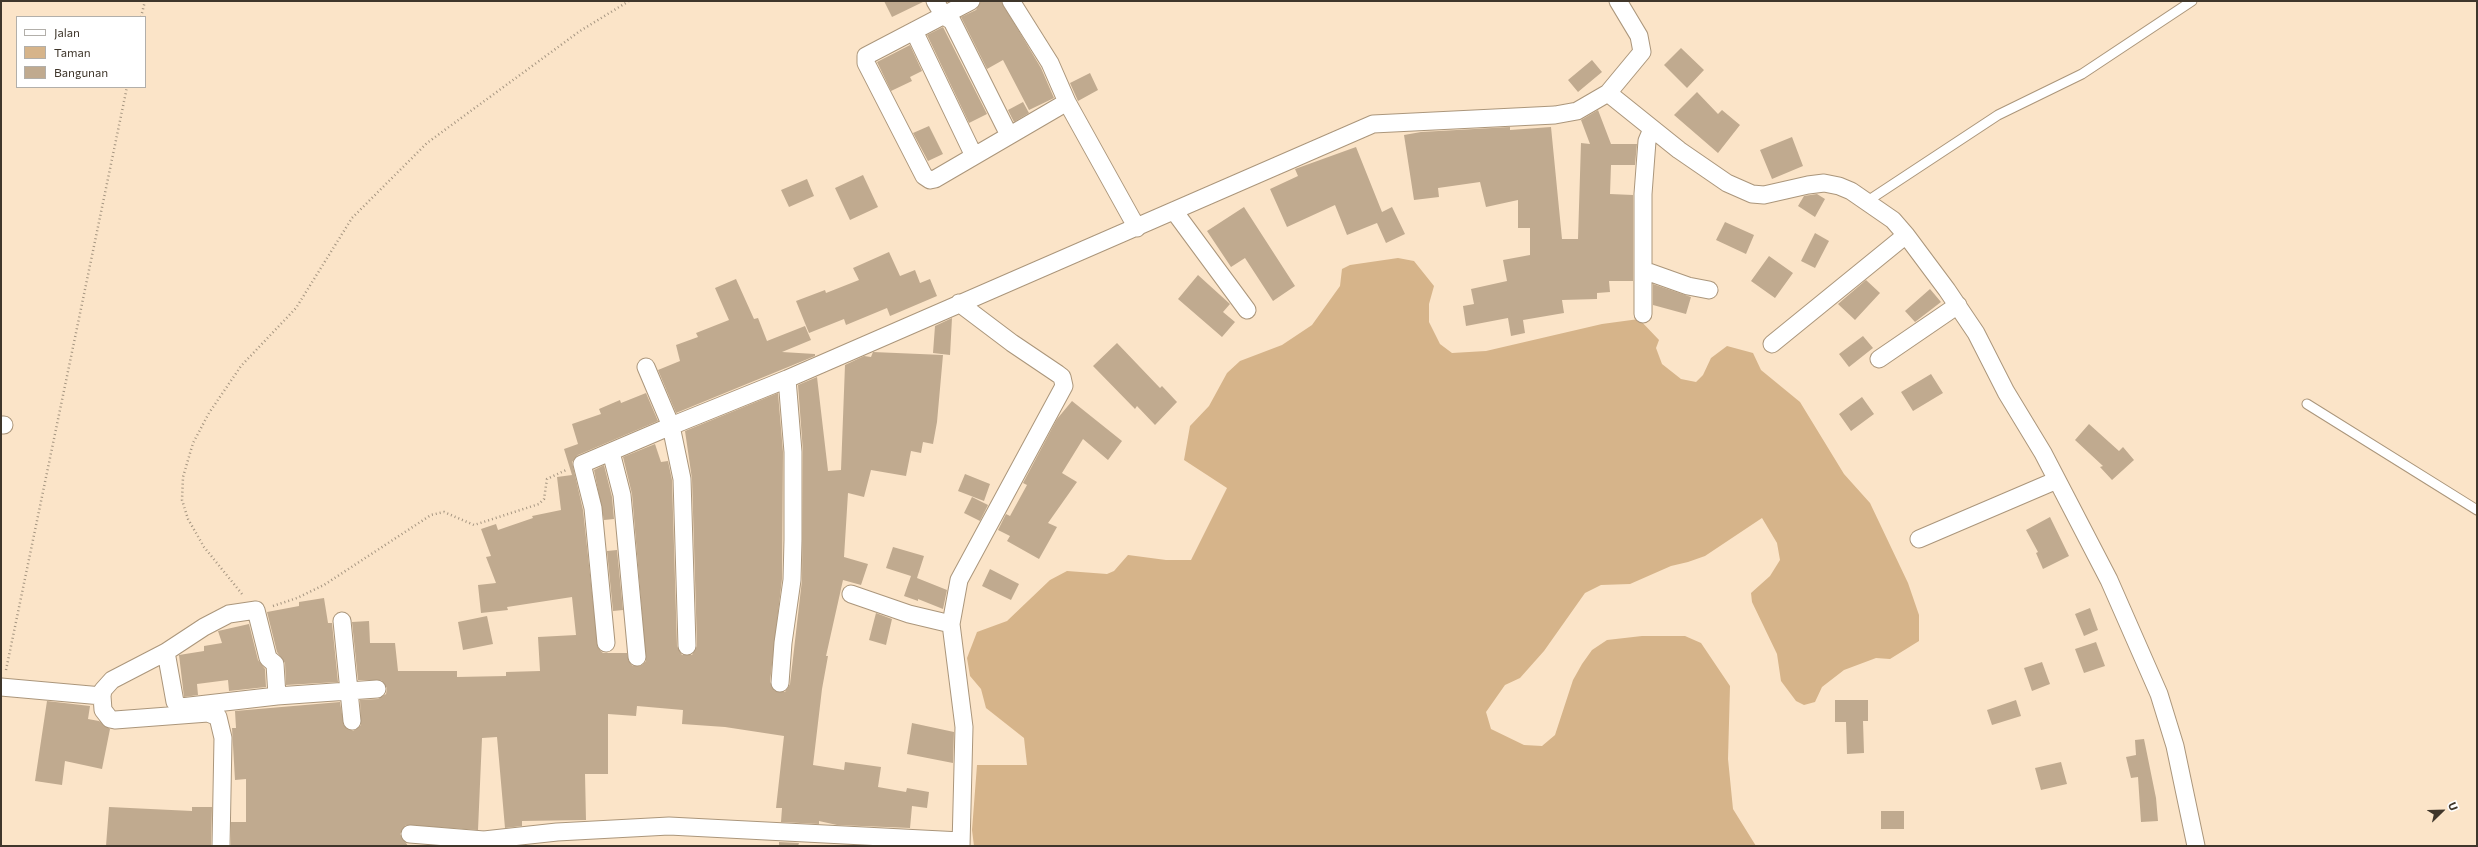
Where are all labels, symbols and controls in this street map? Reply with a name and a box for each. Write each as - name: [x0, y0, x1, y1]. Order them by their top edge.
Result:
- legend: [16, 16, 146, 88]
- text: Jalan: [54, 25, 80, 39]
- text: Taman: [54, 45, 91, 59]
- text: Bangunan: [54, 65, 108, 79]
- north arrow: [2422, 791, 2462, 831]
- text: U: [2446, 800, 2461, 812]

